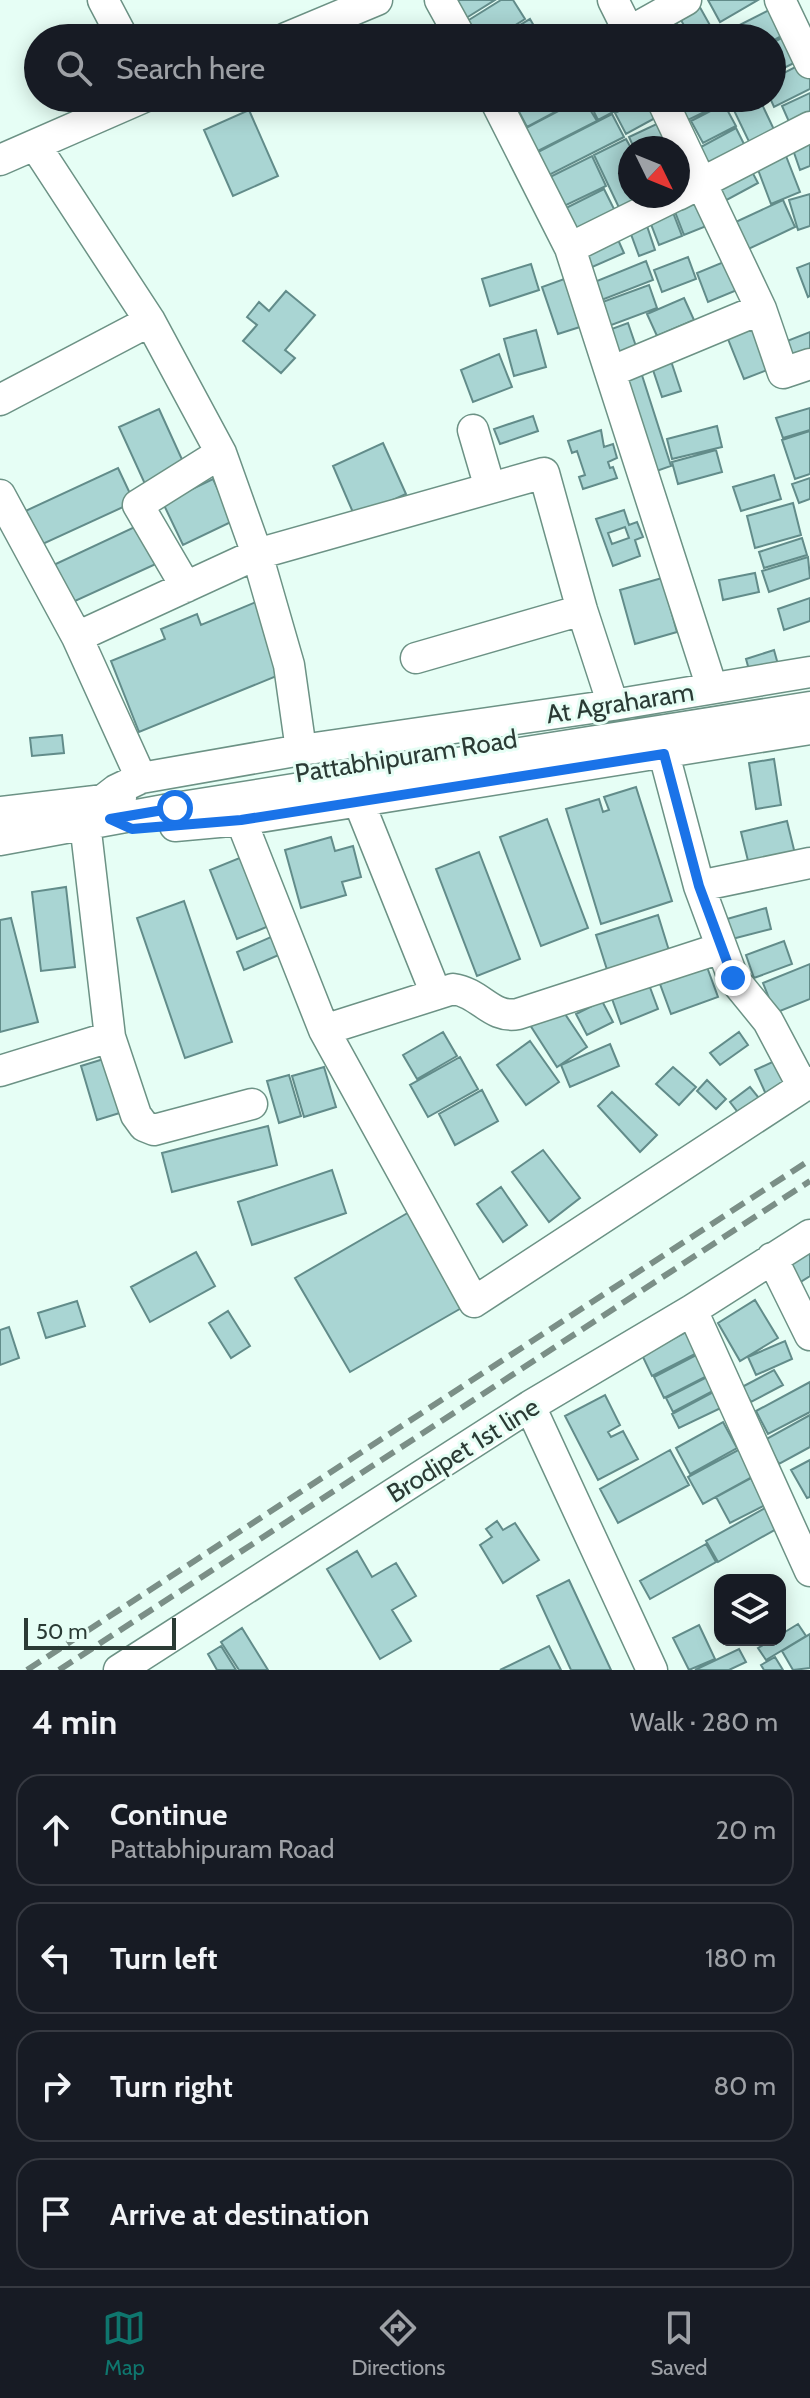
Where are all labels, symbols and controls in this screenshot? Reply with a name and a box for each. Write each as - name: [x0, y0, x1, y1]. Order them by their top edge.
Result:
- search box: [24, 24, 786, 112]
- icon: search: [52, 46, 96, 90]
- text: Search here: [116, 50, 265, 87]
- north arrow: [618, 136, 690, 208]
- street label: At Agraharam: [544, 676, 696, 730]
- street label: Pattabhipuram Road: [293, 723, 519, 789]
- route start: [157, 790, 193, 826]
- route end: [715, 960, 751, 996]
- street label: Brodipet 1st line: [381, 1391, 545, 1509]
- map controls: [714, 1574, 786, 1646]
- button: layers: [714, 1574, 786, 1646]
- scale bar: [24, 1614, 176, 1650]
- text: 50 m: [36, 1618, 88, 1645]
- text: 4 min: [32, 1701, 117, 1743]
- text: Walk · 280 m: [630, 1706, 778, 1738]
- text: Continue: [110, 1796, 227, 1833]
- icon: ahead: [34, 1808, 78, 1852]
- text: 20 m: [716, 1814, 776, 1846]
- text: Pattabhipuram Road: [110, 1833, 334, 1865]
- icon: left: [34, 1936, 78, 1980]
- text: Turn left: [110, 1940, 218, 1977]
- text: 180 m: [705, 1942, 776, 1974]
- icon: right: [34, 2064, 78, 2108]
- text: Turn right: [110, 2068, 233, 2105]
- text: 80 m: [713, 2070, 776, 2102]
- icon: arrive: [34, 2192, 78, 2236]
- text: Arrive at destination: [110, 2196, 370, 2233]
- tab: Map: [102, 2306, 146, 2381]
- tab: Directions: [351, 2306, 445, 2381]
- tab: Saved: [650, 2306, 708, 2381]

